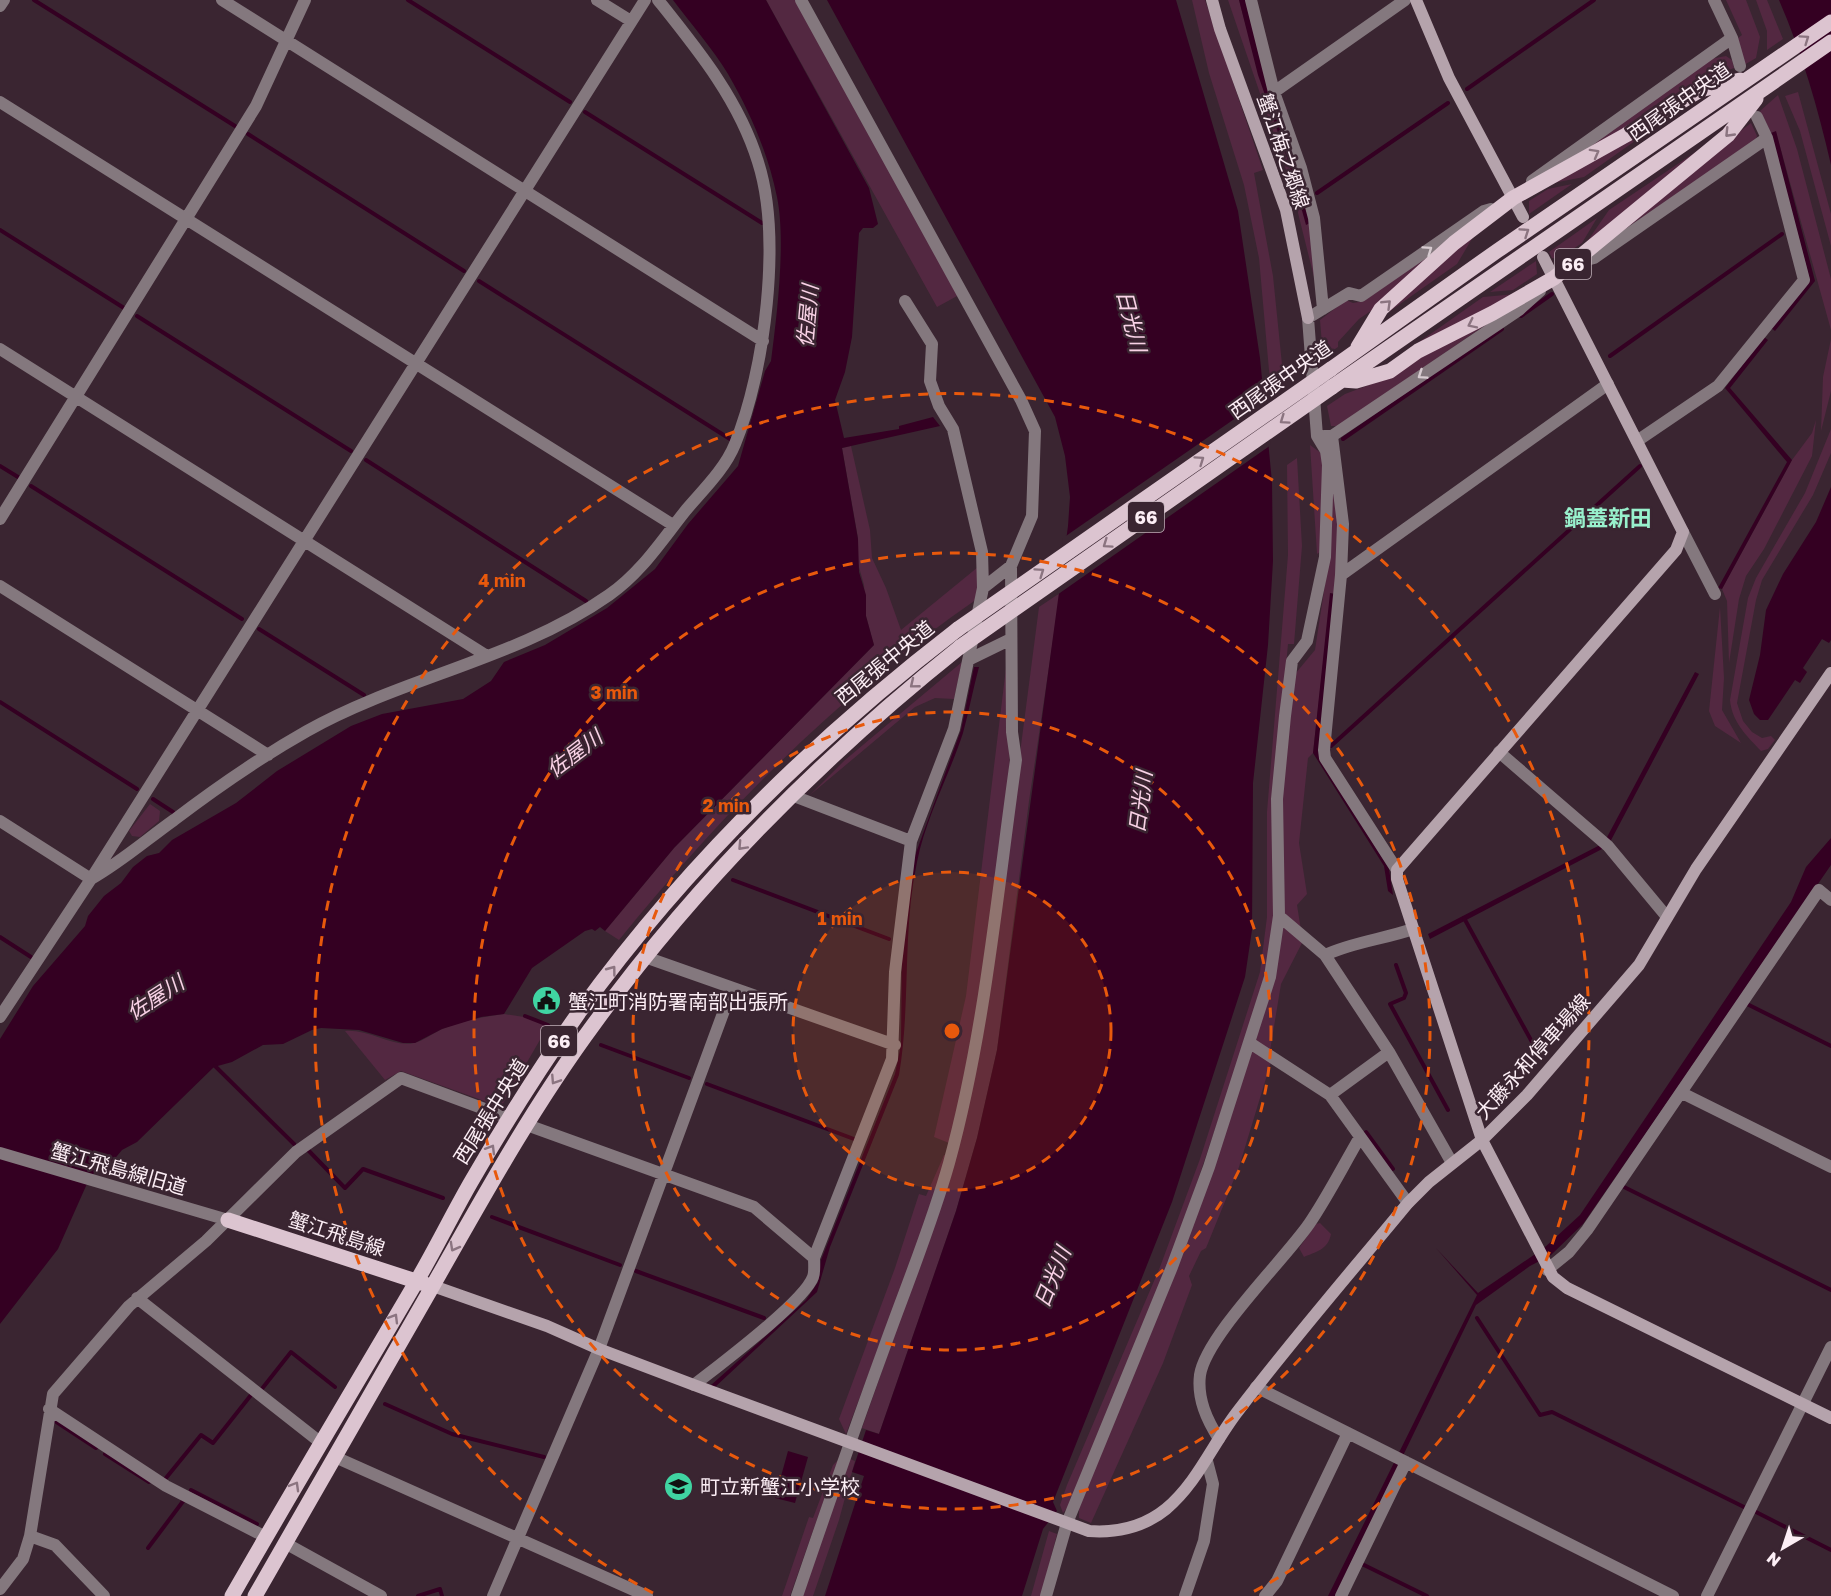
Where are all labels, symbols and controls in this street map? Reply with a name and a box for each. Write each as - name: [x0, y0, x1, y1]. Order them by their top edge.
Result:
- one-way arrow: [1799, 35, 1810, 46]
- street label: 西尾張中央道: [1623, 57, 1735, 145]
- street label: 蟹江梅之郷線: [1253, 90, 1315, 212]
- one-way arrow: [1725, 126, 1736, 137]
- one-way arrow: [1588, 149, 1599, 160]
- one-way arrow: [1519, 228, 1530, 239]
- one-way arrow: [1421, 246, 1432, 257]
- road number: 66: [1555, 249, 1591, 279]
- water label: 佐屋川: [791, 281, 823, 349]
- water label: 日光川: [1112, 287, 1153, 357]
- one-way arrow: [1381, 300, 1391, 311]
- one-way arrow: [1467, 316, 1478, 328]
- street label: 西尾張中央道: [1224, 335, 1336, 423]
- one-way arrow: [1418, 368, 1429, 379]
- one-way arrow: [1280, 413, 1291, 424]
- one-way arrow: [1194, 456, 1205, 467]
- road number: 66: [1128, 502, 1164, 532]
- district label: 鍋蓋新田: [1564, 504, 1652, 531]
- one-way arrow: [1103, 537, 1114, 548]
- one-way arrow: [1034, 568, 1045, 579]
- text: 4 min: [478, 569, 526, 591]
- street label: 西尾張中央道: [830, 615, 938, 709]
- one-way arrow: [910, 676, 921, 687]
- text: 3 min: [590, 681, 638, 703]
- water label: 佐屋川: [541, 722, 609, 782]
- water label: 日光川: [1123, 767, 1157, 835]
- text: 2 min: [702, 794, 750, 816]
- one-way arrow: [738, 838, 749, 849]
- text: 1 min: [817, 907, 863, 929]
- one-way arrow: [604, 966, 615, 977]
- water label: 佐屋川: [122, 968, 190, 1025]
- public building icon: 蟹江町消防署南部出張所: [531, 985, 563, 1017]
- place label: 蟹江町消防署南部出張所: [568, 989, 788, 1013]
- street label: 大藤永和停車場線: [1470, 989, 1594, 1123]
- centre of rings: [942, 1021, 962, 1041]
- road number: 66: [541, 1026, 577, 1056]
- street label: 西尾張中央道: [448, 1054, 532, 1168]
- one-way arrow: [552, 1074, 563, 1085]
- street label: 蟹江飛島線旧道: [48, 1137, 190, 1199]
- one-way arrow: [483, 1145, 495, 1155]
- street label: 蟹江飛島線: [286, 1206, 388, 1260]
- one-way arrow: [450, 1241, 462, 1251]
- water label: 日光川: [1028, 1241, 1077, 1311]
- one-way arrow: [387, 1314, 399, 1324]
- school or university icon: 町立新蟹江小学校: [663, 1470, 695, 1502]
- place label: 町立新蟹江小学校: [700, 1474, 860, 1498]
- one-way arrow: [288, 1482, 299, 1492]
- north arrow: [1753, 1518, 1813, 1578]
- text: N: [1763, 1548, 1785, 1571]

